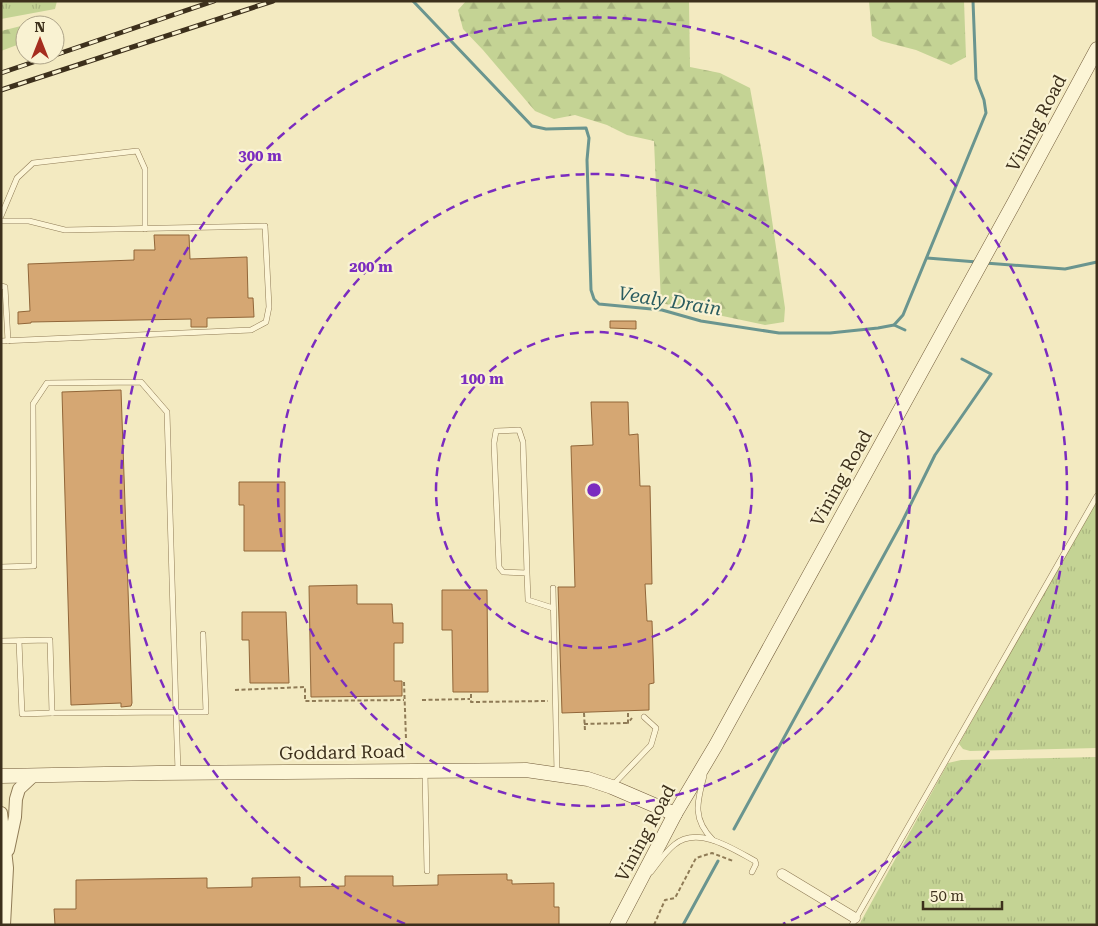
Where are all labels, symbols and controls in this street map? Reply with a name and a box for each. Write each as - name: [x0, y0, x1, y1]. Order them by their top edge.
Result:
- north arrow: [15, 15, 65, 65]
- text: N: [35, 19, 46, 35]
- street label: Vining Road: [1002, 71, 1070, 175]
- text: 300 m: [238, 147, 282, 165]
- text: 200 m: [349, 258, 393, 276]
- water label: Vealy Drain: [617, 282, 723, 321]
- text: 100 m: [460, 370, 504, 388]
- street label: Vining Road: [806, 426, 876, 530]
- centre of rings: [585, 481, 603, 499]
- street label: Goddard Road: [279, 740, 406, 764]
- street label: Vining Road: [611, 781, 679, 885]
- scale bar: [923, 878, 1002, 910]
- text: 50 m: [930, 887, 965, 905]

